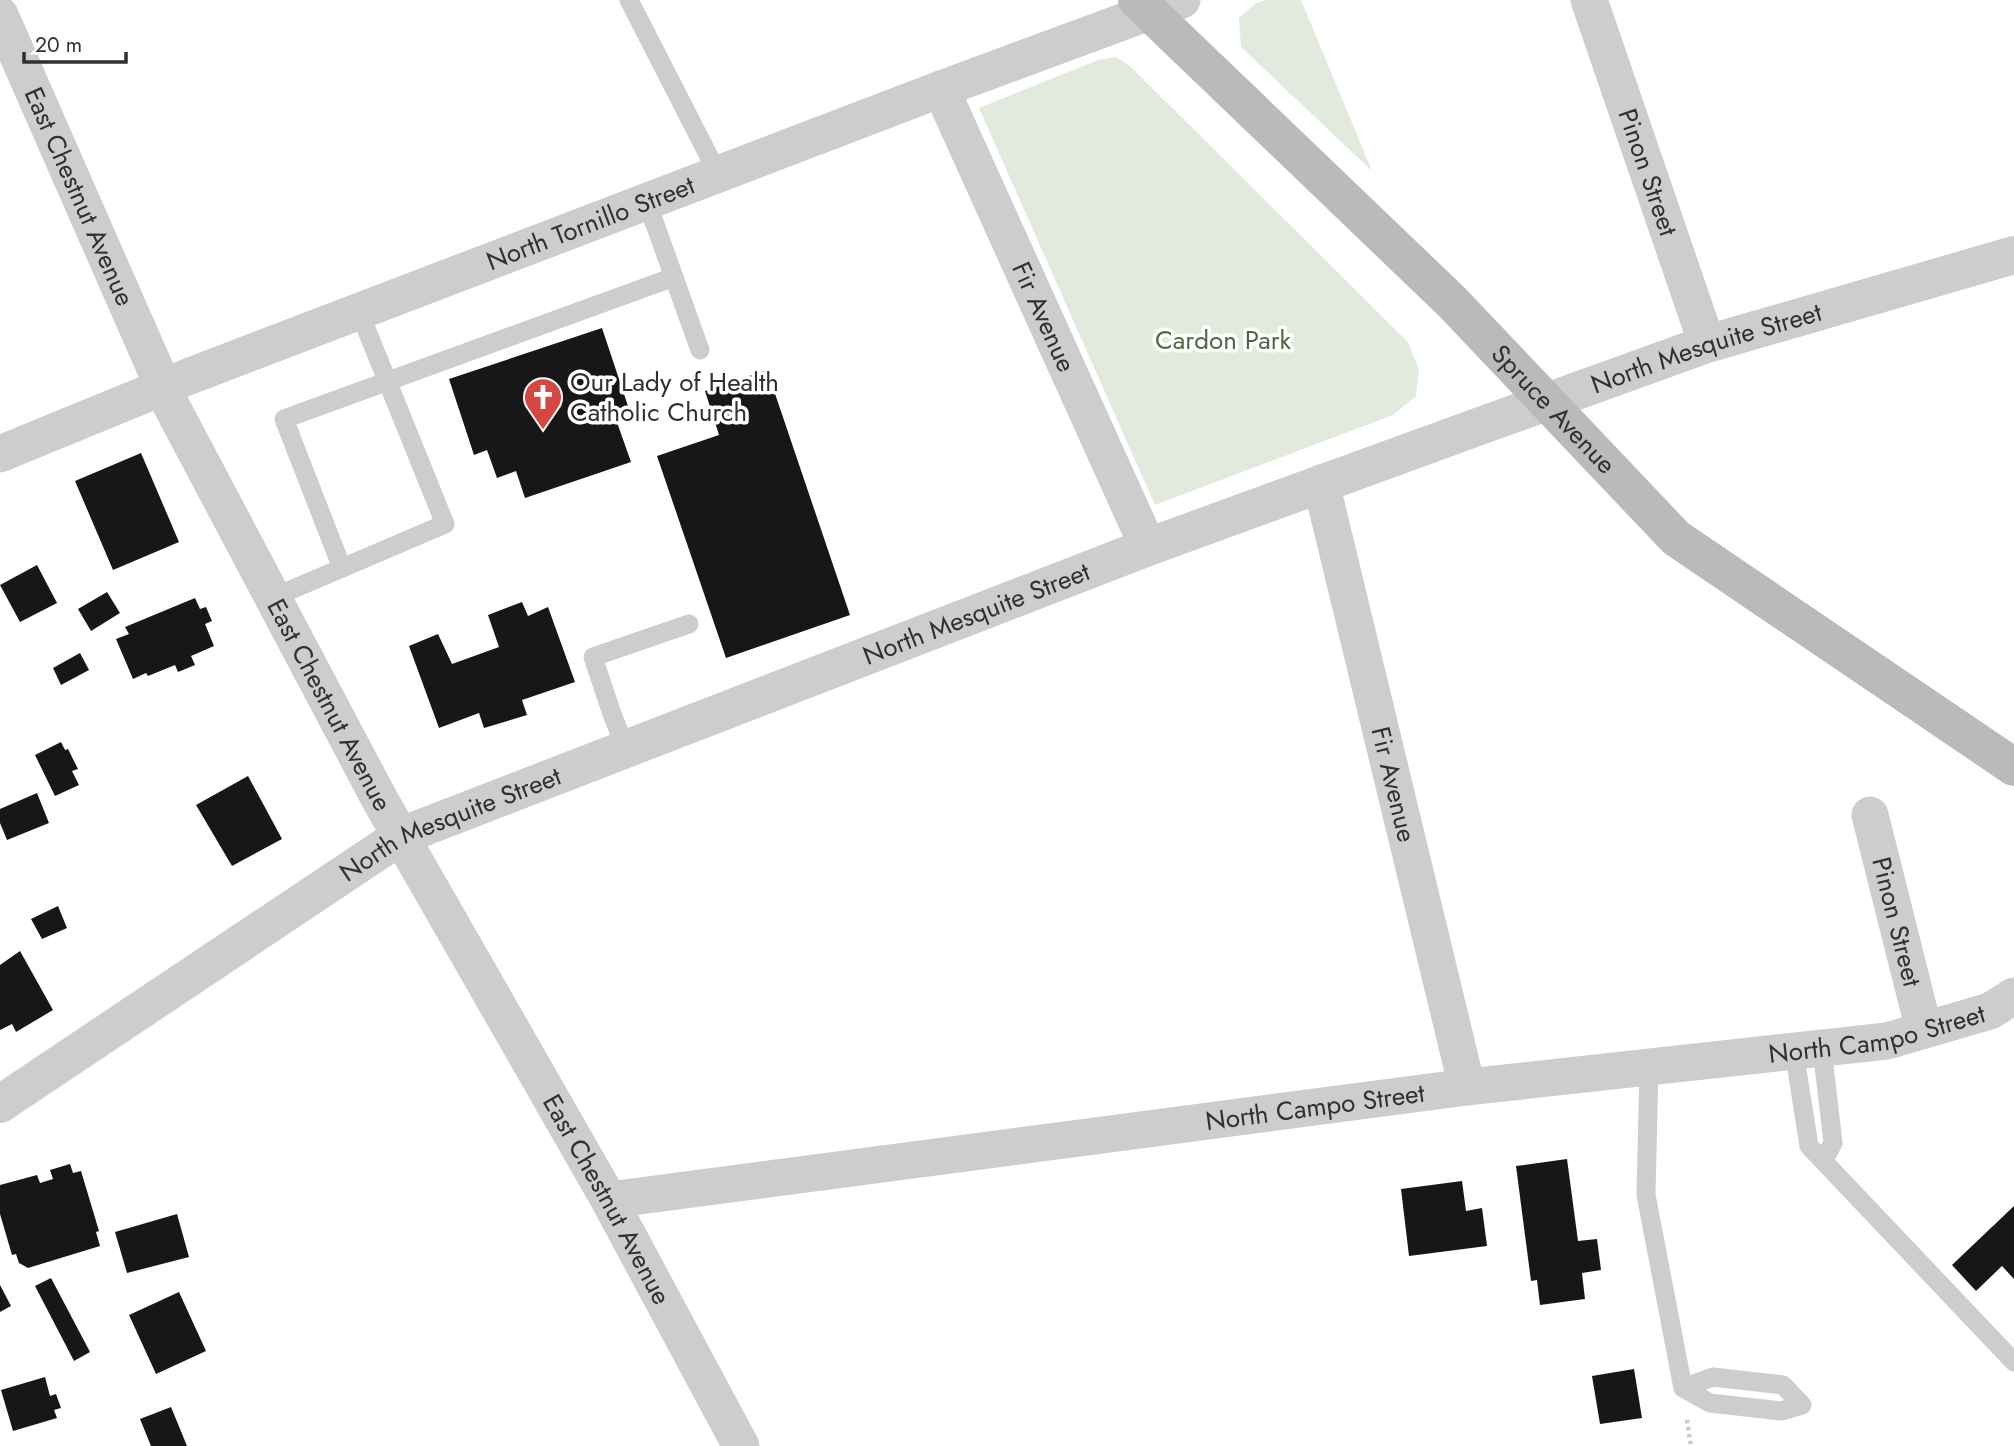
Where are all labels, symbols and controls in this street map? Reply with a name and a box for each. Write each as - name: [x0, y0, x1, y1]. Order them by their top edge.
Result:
- scale bar: [24, 21, 126, 65]
- text: 20 m: [35, 30, 82, 60]
- street label: East Chestnut Avenue: [15, 81, 144, 312]
- street label: Pinon Street: [1609, 103, 1688, 242]
- street label: North Tornillo Street: [481, 166, 701, 280]
- street label: Fir Avenue: [1002, 255, 1085, 378]
- street label: North Mesquite Street: [1585, 293, 1827, 403]
- park label: Cardon Park: [1155, 321, 1292, 359]
- street label: Spruce Avenue: [1483, 336, 1625, 482]
- place label: Our Lady of Health Catholic Church: [570, 363, 779, 431]
- church icon: Our Lady of Health Catholic Church: [522, 376, 564, 431]
- street label: North Mesquite Street: [857, 552, 1096, 675]
- street label: East Chestnut Avenue: [258, 592, 401, 818]
- street label: Fir Avenue: [1362, 723, 1426, 846]
- street label: North Mesquite Street: [332, 757, 567, 891]
- street label: Pinon Street: [1862, 853, 1932, 991]
- street label: North Campo Street: [1766, 994, 1990, 1073]
- street label: North Campo Street: [1203, 1074, 1427, 1140]
- street label: East Chestnut Avenue: [533, 1087, 681, 1311]

